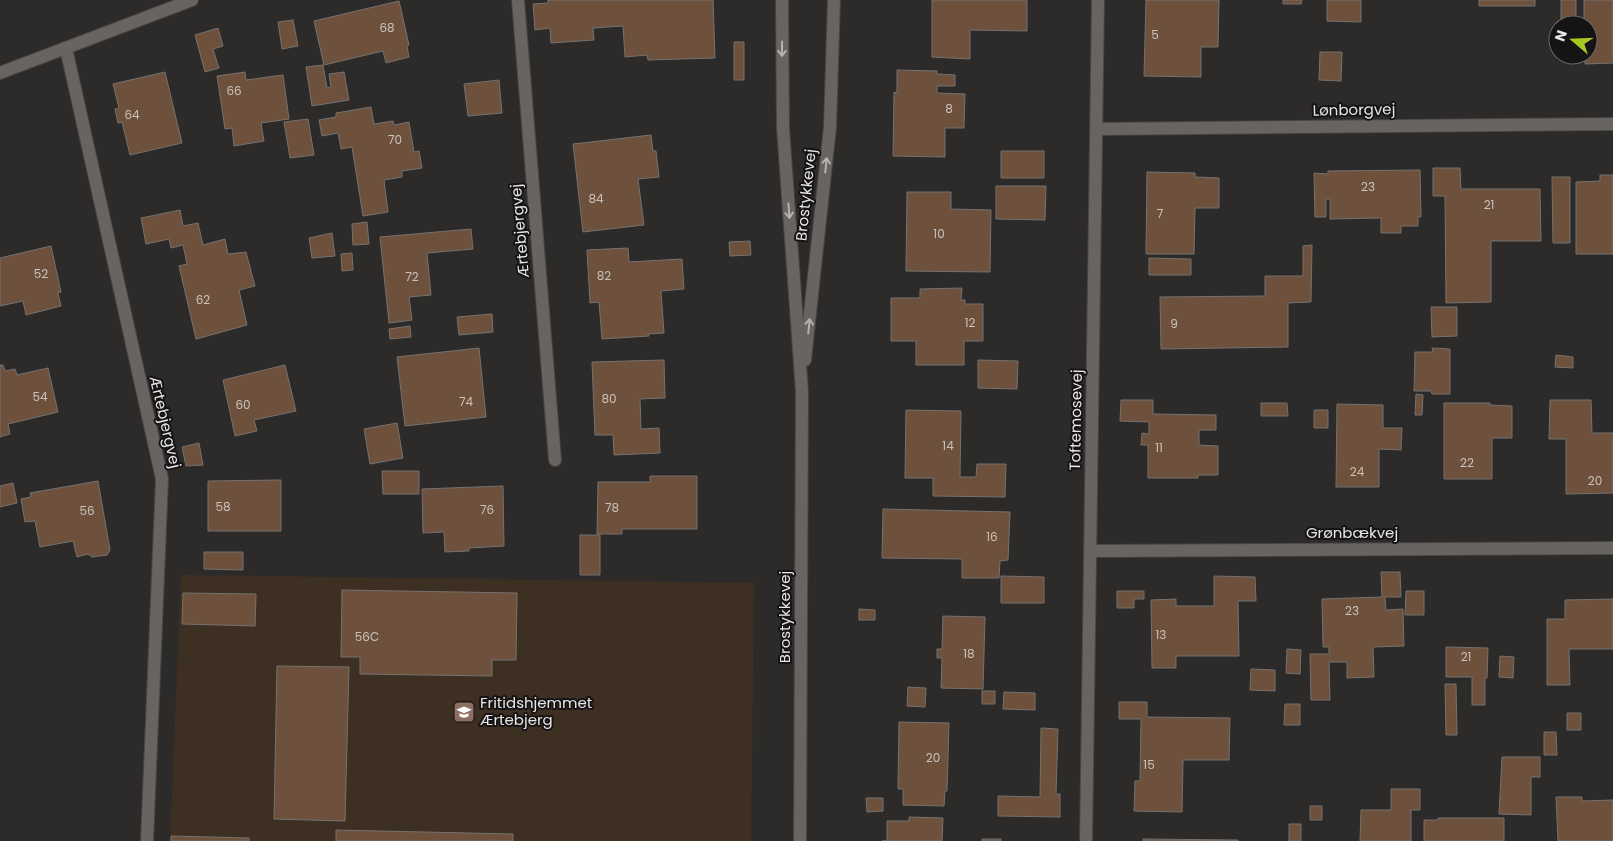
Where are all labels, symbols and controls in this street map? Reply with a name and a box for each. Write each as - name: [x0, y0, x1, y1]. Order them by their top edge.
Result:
- north arrow: [1548, 15, 1598, 65]
- house number: 68: [379, 19, 395, 36]
- house number: 5: [1151, 26, 1159, 43]
- text: N: [1550, 28, 1572, 44]
- one-way arrow: [777, 40, 787, 56]
- house number: 66: [226, 82, 242, 99]
- street label: Lønborgvej: [1313, 98, 1395, 121]
- house number: 8: [945, 100, 953, 117]
- house number: 64: [124, 106, 140, 123]
- house number: 70: [388, 131, 402, 148]
- street label: Brostykkevej: [790, 148, 821, 242]
- one-way arrow: [821, 157, 831, 173]
- house number: 23: [1361, 178, 1375, 195]
- street label: Ærtebjergvej: [505, 183, 534, 279]
- house number: 84: [588, 190, 604, 207]
- house number: 21: [1484, 196, 1494, 213]
- one-way arrow: [784, 203, 793, 219]
- house number: 7: [1157, 205, 1164, 222]
- house number: 10: [933, 225, 945, 242]
- house number: 52: [34, 265, 48, 282]
- house number: 82: [597, 267, 611, 284]
- house number: 72: [405, 268, 419, 285]
- house number: 62: [196, 291, 210, 308]
- house number: 12: [965, 314, 975, 331]
- house number: 9: [1170, 315, 1178, 332]
- one-way arrow: [804, 319, 814, 335]
- street label: Toftemosevej: [1064, 369, 1087, 471]
- street label: Ærtebjergvej: [145, 374, 186, 470]
- house number: 54: [32, 388, 48, 405]
- house number: 80: [601, 390, 617, 407]
- house number: 74: [459, 393, 473, 410]
- house number: 60: [235, 396, 251, 413]
- house number: 14: [942, 437, 954, 454]
- house number: 11: [1155, 439, 1163, 456]
- house number: 22: [1460, 454, 1474, 471]
- house number: 24: [1350, 463, 1365, 480]
- house number: 20: [1588, 472, 1602, 489]
- house number: 58: [215, 498, 231, 515]
- house number: 78: [605, 499, 619, 516]
- house number: 76: [480, 501, 494, 518]
- house number: 56: [79, 502, 95, 519]
- street label: Grønbækvej: [1306, 522, 1398, 543]
- house number: 16: [986, 528, 998, 545]
- street label: Brostykkevej: [774, 571, 795, 663]
- house number: 23: [1345, 602, 1359, 619]
- house number: 13: [1156, 626, 1166, 643]
- house number: 56C: [355, 628, 379, 645]
- house number: 18: [963, 645, 975, 662]
- house number: 21: [1461, 648, 1471, 665]
- place label: Fritidshjemmet Ærtebjerg: [480, 692, 592, 730]
- school or university icon: Fritidshjemmet Ærtebjerg: [452, 700, 476, 724]
- house number: 20: [926, 749, 940, 766]
- house number: 15: [1143, 756, 1155, 773]

